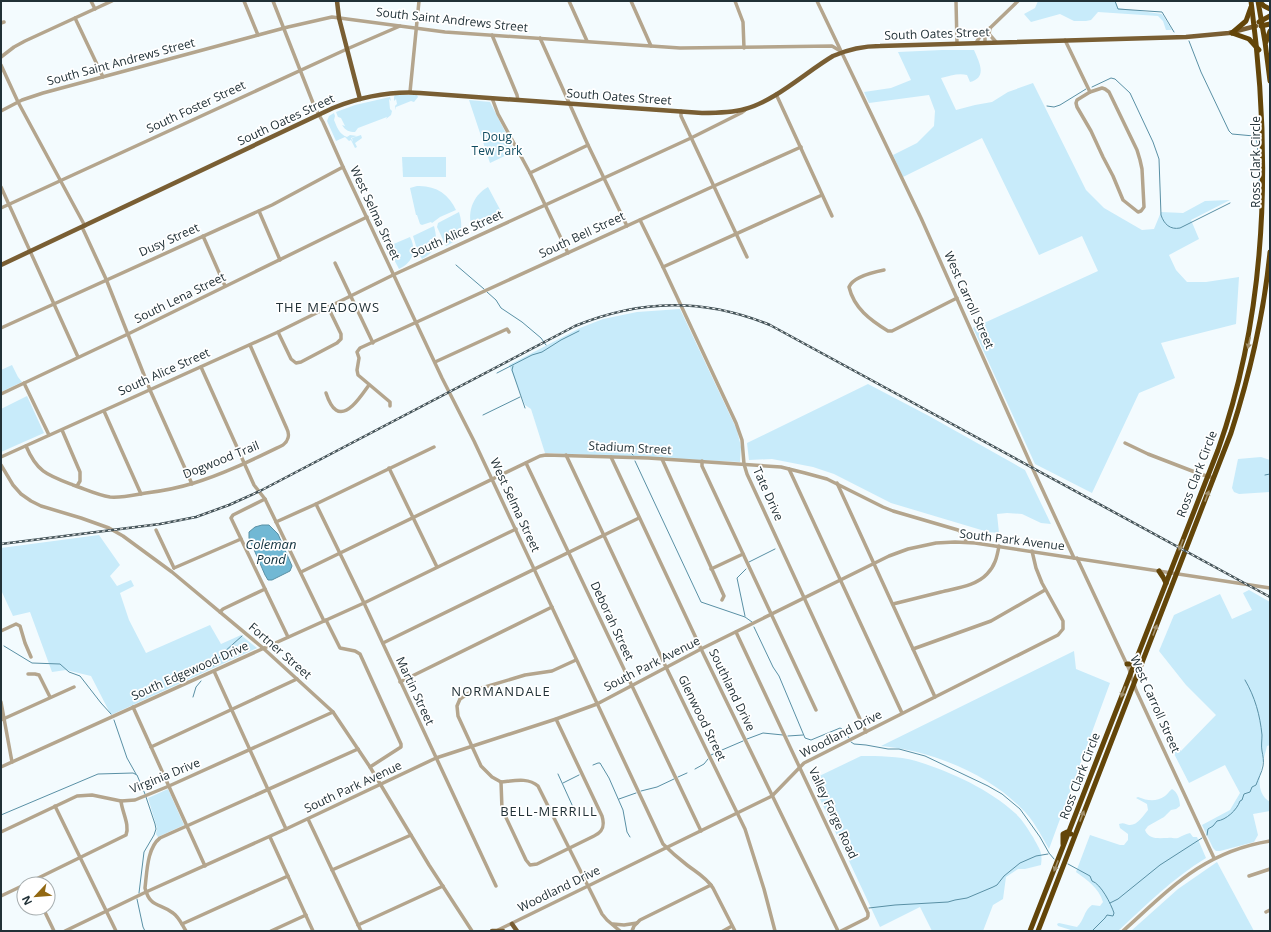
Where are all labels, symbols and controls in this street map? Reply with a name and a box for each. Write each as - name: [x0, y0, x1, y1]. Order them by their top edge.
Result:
- street label: South Saint Andrews Street: [375, 3, 529, 36]
- street label: South Oates Street: [884, 23, 990, 44]
- street label: South Saint Andrews Street: [45, 34, 197, 89]
- street label: South Foster Street: [143, 76, 248, 137]
- street label: South Oates Street: [566, 84, 672, 109]
- street label: South Oates Street: [234, 90, 337, 149]
- street label: Ross Clark Circle: [1247, 116, 1264, 208]
- park label: Doug Tew Park: [472, 128, 523, 159]
- street label: West Selma Street: [346, 163, 405, 262]
- street label: South Alice Street: [408, 206, 505, 261]
- street label: South Bell Street: [536, 207, 628, 262]
- street label: Dusy Street: [136, 219, 202, 260]
- street label: West Carroll Street: [940, 248, 999, 351]
- street label: South Lena Street: [131, 268, 228, 327]
- district label: THE MEADOWS: [276, 298, 380, 316]
- one-way arrow: [1245, 337, 1251, 349]
- street label: South Alice Street: [115, 344, 212, 399]
- street label: Ross Clark Circle: [1172, 428, 1221, 520]
- street label: Dogwood Trail: [180, 437, 261, 483]
- street label: Stadium Street: [588, 437, 672, 458]
- street label: West Selma Street: [486, 455, 545, 554]
- street label: Tate Drive: [749, 464, 788, 523]
- one-way arrow: [1205, 489, 1211, 501]
- street label: South Park Avenue: [958, 525, 1066, 554]
- water label: Coleman Pond: [246, 535, 296, 568]
- one-way arrow: [1177, 540, 1183, 552]
- street label: Deborah Street: [587, 578, 638, 663]
- street label: Fortner Street: [245, 619, 315, 683]
- one-way arrow: [1152, 624, 1158, 636]
- street label: South Park Avenue: [601, 632, 703, 695]
- street label: South Edgewood Drive: [128, 637, 251, 704]
- street label: Southland Drive: [705, 646, 760, 734]
- street label: West Carroll Street: [1126, 652, 1185, 755]
- street label: Martin Street: [392, 654, 439, 728]
- street label: Glenwood Street: [674, 672, 731, 764]
- district label: NORMANDALE: [451, 682, 551, 700]
- one-way arrow: [1120, 687, 1126, 699]
- street label: Woodland Drive: [797, 705, 885, 762]
- street label: Ross Clark Circle: [1055, 730, 1104, 822]
- street label: Virginia Drive: [127, 754, 203, 797]
- street label: South Park Avenue: [301, 756, 405, 817]
- street label: Valley Forge Road: [805, 764, 862, 861]
- district label: BELL-MERRILL: [500, 802, 598, 820]
- one-way arrow: [1080, 810, 1086, 822]
- one-way arrow: [1052, 860, 1058, 872]
- street label: Woodland Drive: [515, 861, 603, 916]
- north arrow: [16, 876, 56, 916]
- text: N: [18, 893, 35, 908]

